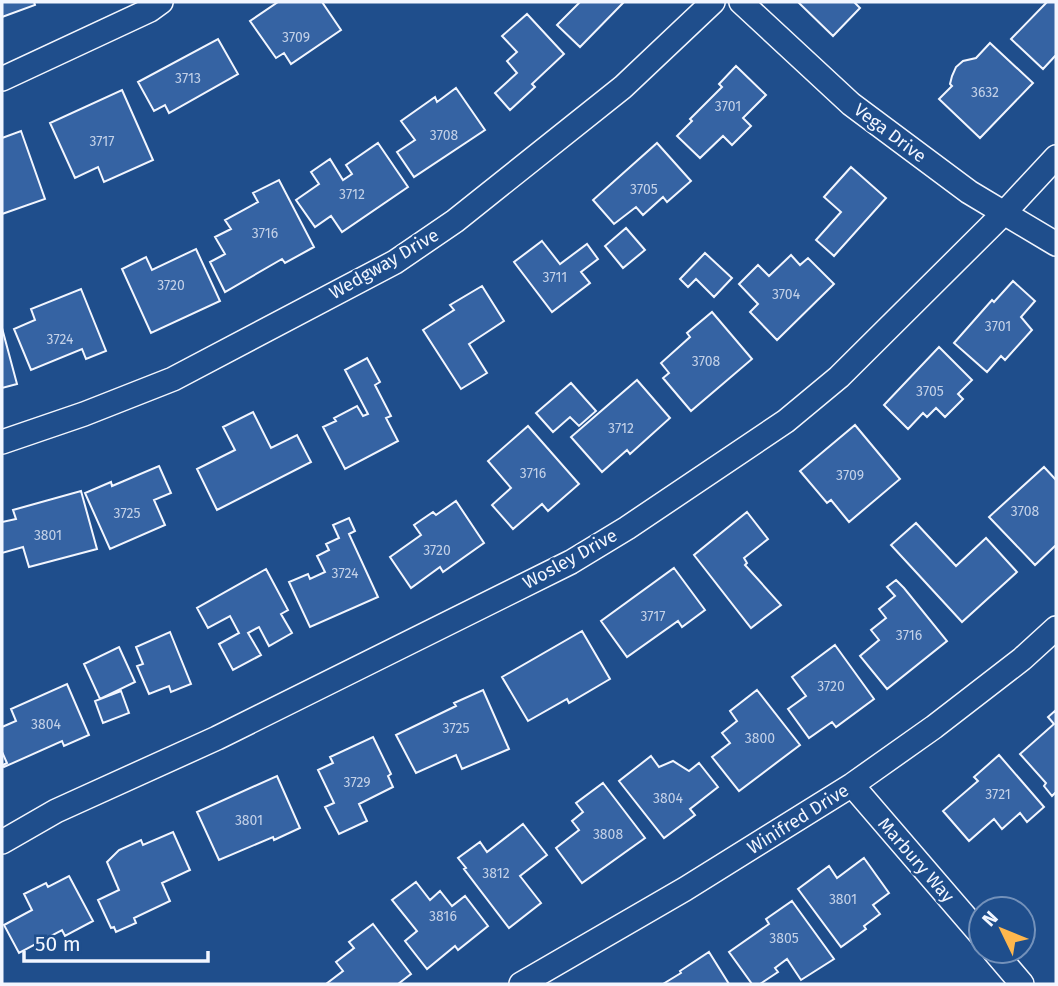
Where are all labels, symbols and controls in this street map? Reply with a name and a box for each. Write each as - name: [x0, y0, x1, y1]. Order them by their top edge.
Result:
- house number: 3709: [282, 29, 310, 46]
- house number: 3713: [175, 70, 201, 87]
- house number: 3632: [971, 84, 999, 101]
- house number: 3701: [715, 98, 741, 115]
- street label: Vega Drive: [849, 99, 931, 167]
- house number: 3708: [430, 127, 459, 144]
- house number: 3717: [89, 133, 115, 150]
- house number: 3705: [630, 181, 658, 198]
- house number: 3712: [339, 186, 365, 203]
- street label: Wedgway Drive: [325, 224, 443, 304]
- house number: 3716: [252, 225, 278, 242]
- house number: 3711: [543, 269, 567, 286]
- house number: 3720: [157, 277, 185, 294]
- house number: 3704: [772, 286, 801, 303]
- house number: 3701: [985, 318, 1011, 335]
- house number: 3724: [47, 331, 74, 348]
- house number: 3708: [692, 353, 721, 370]
- house number: 3705: [916, 383, 944, 400]
- house number: 3712: [608, 420, 634, 437]
- house number: 3716: [520, 465, 546, 482]
- house number: 3709: [836, 467, 864, 484]
- house number: 3708: [1011, 503, 1040, 520]
- house number: 3725: [114, 505, 140, 522]
- street label: Wosley Drive: [519, 524, 621, 594]
- house number: 3801: [34, 527, 62, 544]
- house number: 3720: [423, 542, 451, 559]
- house number: 3724: [332, 565, 359, 582]
- house number: 3717: [640, 608, 666, 625]
- house number: 3716: [896, 627, 922, 644]
- house number: 3720: [817, 678, 845, 695]
- house number: 3804: [31, 716, 62, 733]
- house number: 3725: [443, 720, 469, 737]
- house number: 3800: [745, 730, 775, 747]
- house number: 3729: [343, 774, 371, 791]
- street label: Winifred Drive: [743, 779, 853, 859]
- house number: 3721: [985, 786, 1011, 803]
- house number: 3804: [653, 790, 684, 807]
- house number: 3801: [235, 812, 263, 829]
- street label: Marbury Way: [873, 813, 959, 907]
- house number: 3808: [593, 826, 623, 843]
- house number: 3812: [482, 865, 510, 882]
- house number: 3801: [829, 891, 857, 908]
- north arrow: [967, 895, 1037, 965]
- text: N: [977, 906, 1003, 931]
- house number: 3816: [429, 908, 457, 925]
- scale bar: [24, 920, 208, 964]
- house number: 3805: [769, 930, 799, 947]
- text: 50 m: [35, 931, 81, 957]

